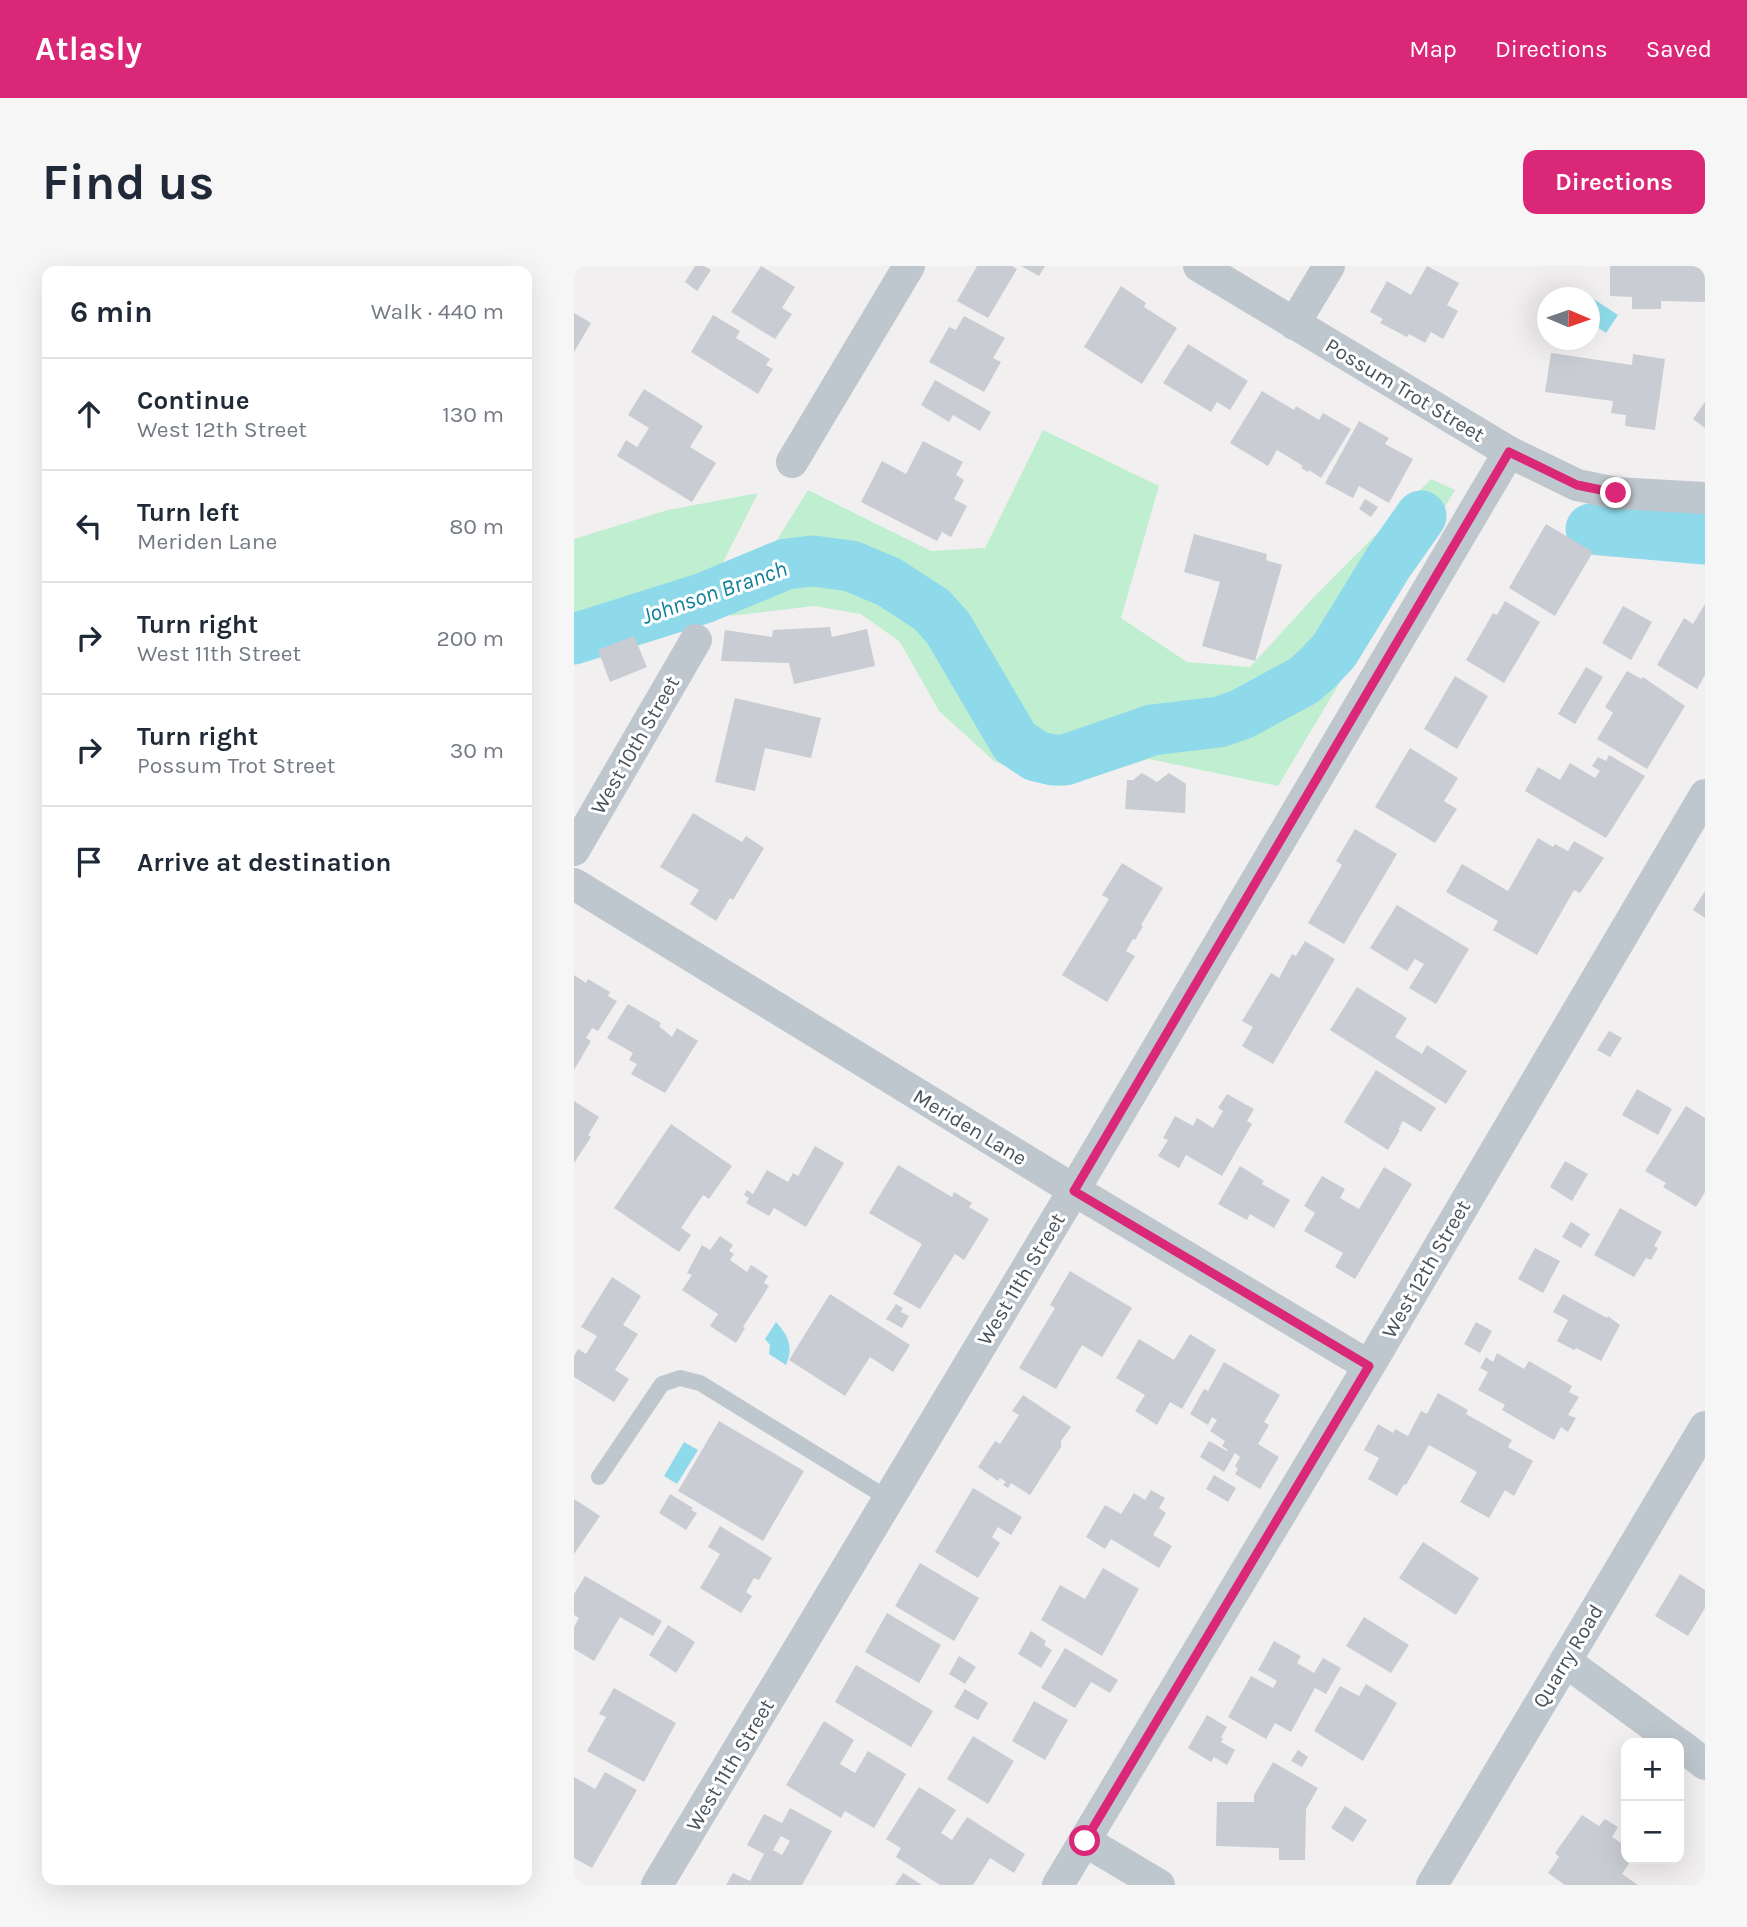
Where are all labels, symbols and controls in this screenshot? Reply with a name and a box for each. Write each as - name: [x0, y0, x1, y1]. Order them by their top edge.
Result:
- text: Atlasly: [35, 30, 142, 68]
- text: Map: [1409, 35, 1457, 63]
- text: Directions: [1495, 35, 1608, 63]
- text: Saved: [1646, 35, 1712, 63]
- button: Directions: [1523, 150, 1705, 214]
- text: Find us: [42, 154, 214, 211]
- north arrow: [1537, 287, 1600, 350]
- text: 6 min: [70, 294, 153, 330]
- text: Walk · 440 m: [371, 298, 504, 325]
- street label: Possum Trot Street: [1321, 333, 1489, 447]
- text: Continue: [137, 385, 249, 416]
- icon: ahead: [70, 395, 108, 433]
- text: 130 m: [442, 401, 504, 428]
- text: West 12th Street: [137, 416, 307, 443]
- route end: [1600, 477, 1631, 508]
- text: Turn left: [137, 497, 239, 528]
- icon: left: [70, 507, 108, 545]
- text: 80 m: [449, 513, 504, 540]
- text: Meriden Lane: [137, 528, 277, 555]
- water label: Johnson Branch: [638, 555, 791, 630]
- text: Turn right: [137, 609, 258, 640]
- icon: right: [70, 619, 108, 657]
- text: 200 m: [436, 625, 504, 652]
- text: West 11th Street: [137, 640, 301, 667]
- street label: West 10th Street: [586, 672, 684, 818]
- text: Turn right: [137, 721, 258, 752]
- icon: right: [70, 731, 108, 769]
- text: 30 m: [450, 737, 504, 764]
- text: Possum Trot Street: [137, 752, 335, 779]
- icon: arrive: [70, 843, 108, 881]
- text: Arrive at destination: [137, 847, 391, 878]
- street label: Meriden Lane: [909, 1084, 1031, 1170]
- street label: West 12th Street: [1377, 1196, 1475, 1342]
- street label: West 11th Street: [972, 1208, 1070, 1349]
- street label: Quarry Road: [1528, 1600, 1608, 1712]
- street label: West 11th Street: [681, 1694, 779, 1835]
- map controls: [1621, 1738, 1684, 1864]
- button: +: [1621, 1738, 1684, 1801]
- button: −: [1621, 1801, 1684, 1864]
- route start: [1069, 1825, 1100, 1856]

